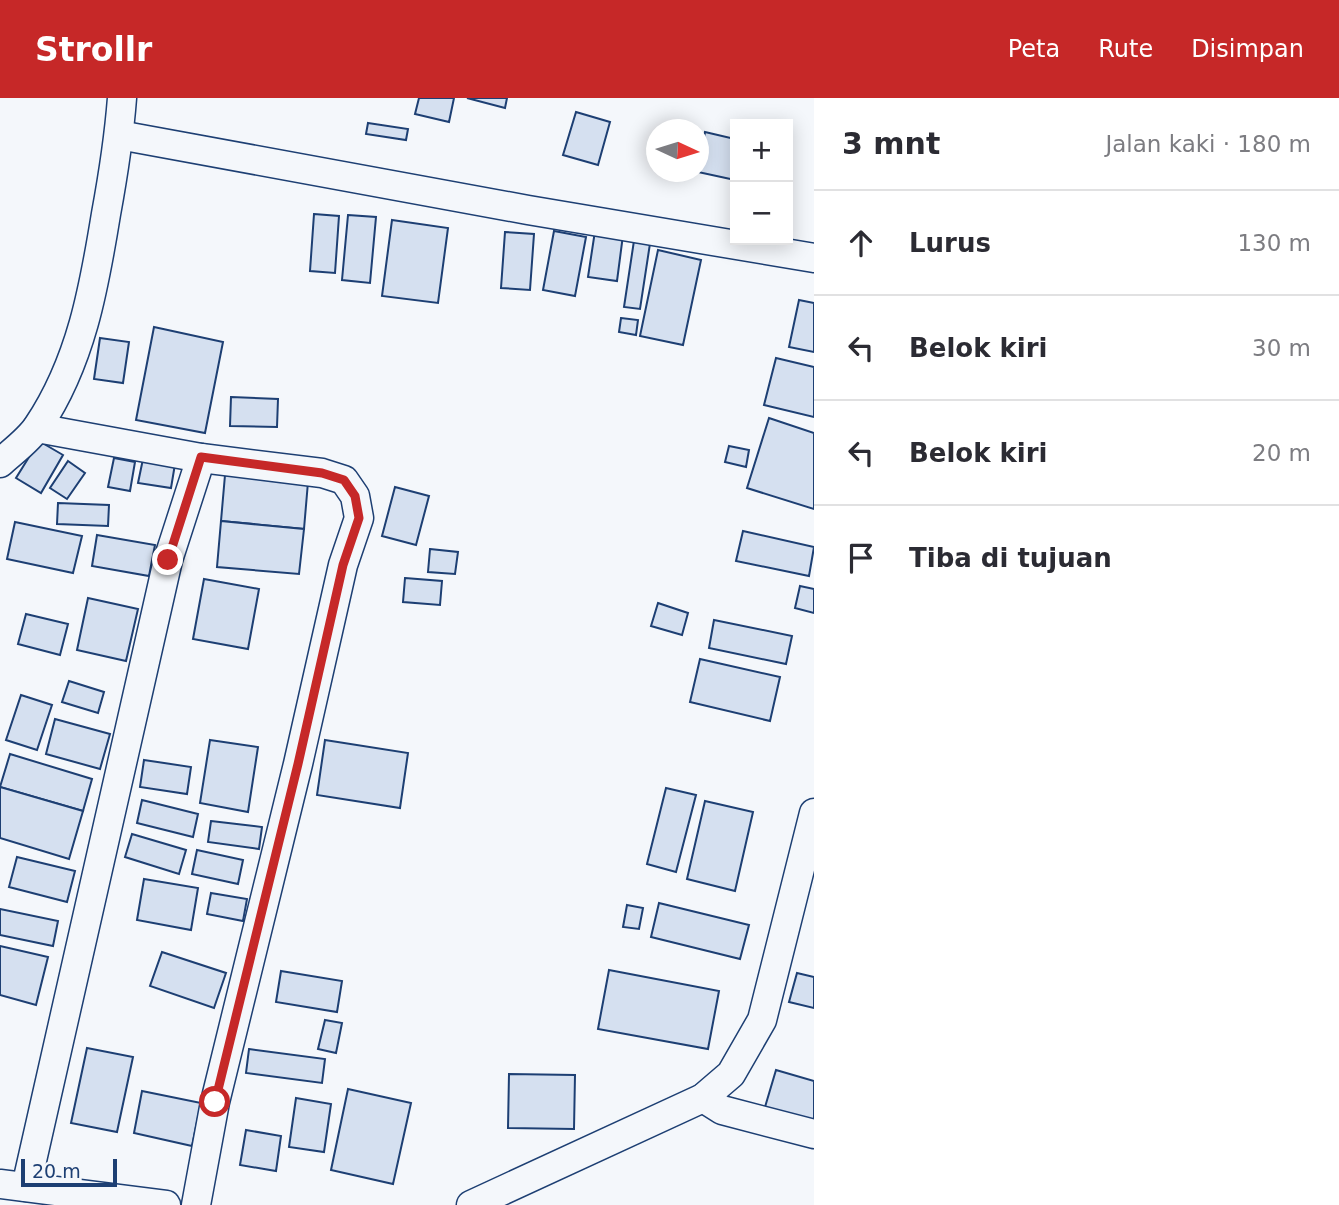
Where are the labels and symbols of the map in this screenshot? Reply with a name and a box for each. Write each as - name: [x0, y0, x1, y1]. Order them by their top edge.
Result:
- north arrow: [646, 119, 709, 182]
- route end: [152, 544, 183, 575]
- route start: [199, 1086, 230, 1117]
- scale bar: [21, 1156, 117, 1188]

